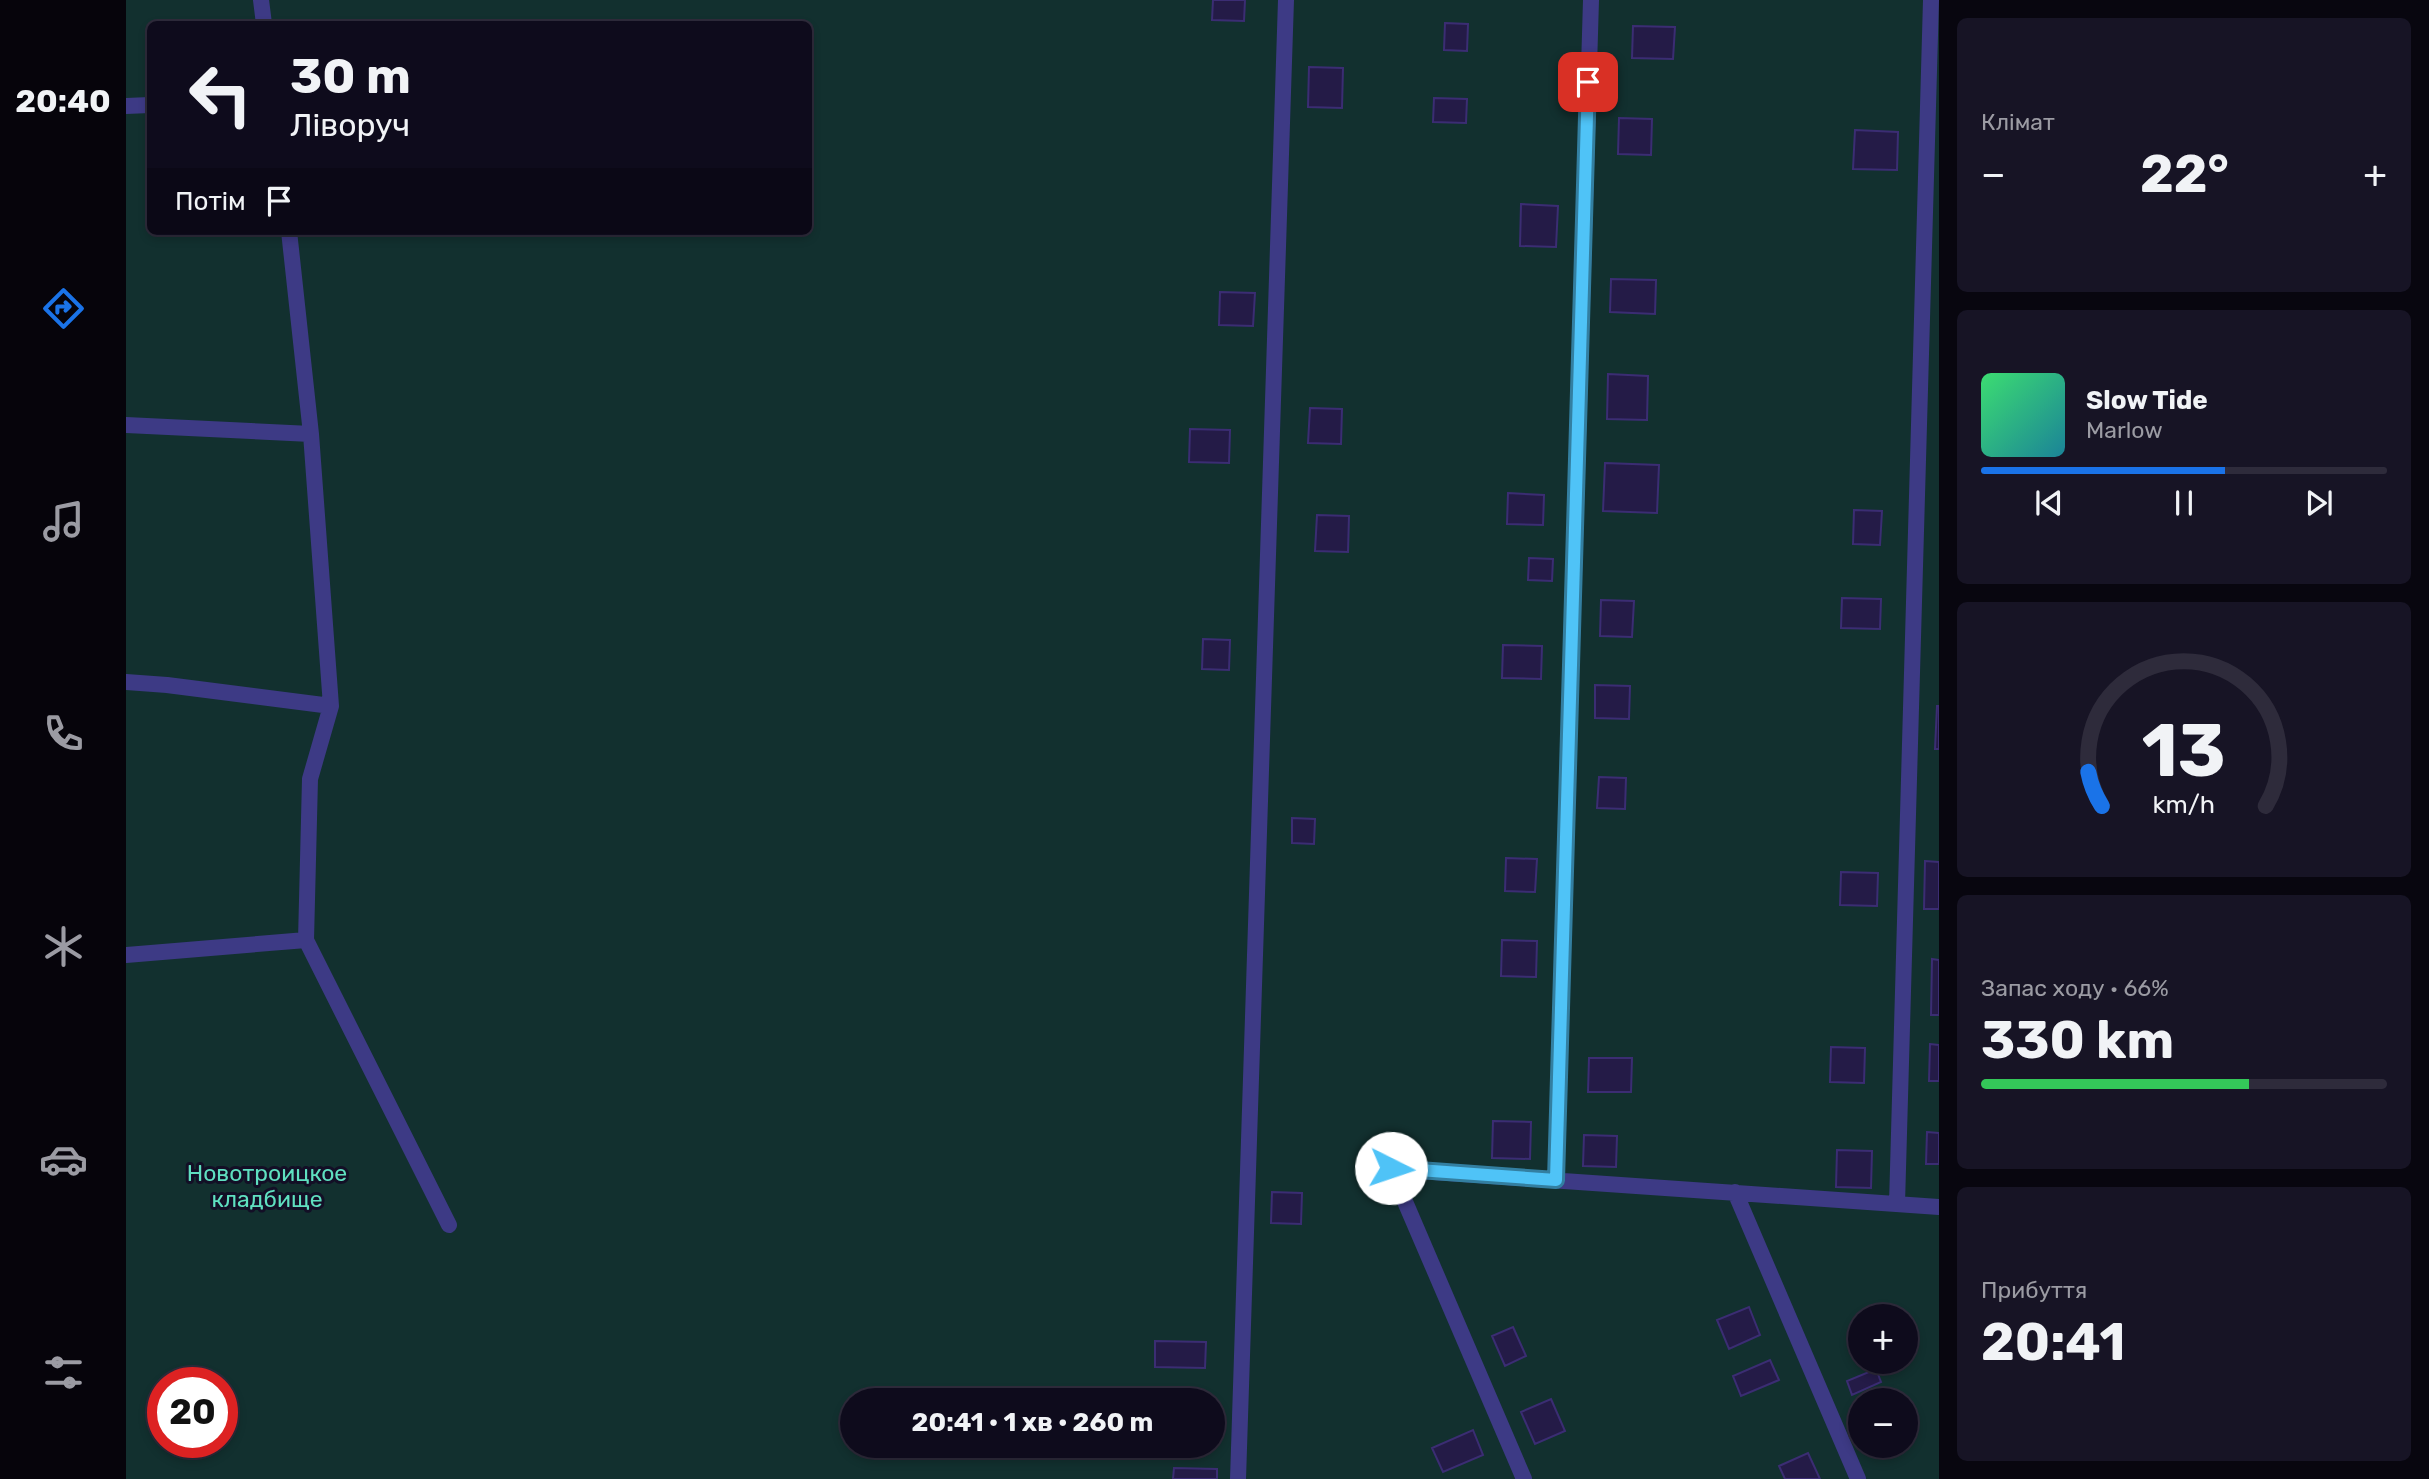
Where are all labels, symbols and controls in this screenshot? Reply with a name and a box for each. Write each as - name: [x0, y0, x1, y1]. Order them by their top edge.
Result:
- text: 30 m: [290, 47, 411, 105]
- icon: left: [175, 49, 266, 140]
- pin: [1558, 52, 1618, 112]
- icon: arrive: [1569, 63, 1607, 101]
- text: 20:40: [15, 82, 111, 120]
- text: Ліворуч: [290, 106, 410, 144]
- text: Клімат: [1981, 108, 2055, 136]
- text: 22°: [2140, 143, 2229, 205]
- text: −: [1981, 151, 2006, 197]
- text: +: [2363, 151, 2387, 197]
- icon: arrive: [260, 182, 298, 220]
- text: Потім: [175, 186, 246, 217]
- icon: directions: [39, 284, 88, 333]
- text: Slow Tide: [2086, 385, 2208, 416]
- text: Marlow: [2086, 416, 2163, 444]
- icon: previous: [2030, 484, 2068, 522]
- icon: pause: [2165, 484, 2203, 522]
- icon: next: [2300, 484, 2338, 522]
- icon: music: [39, 497, 88, 546]
- text: 13: [2142, 708, 2226, 794]
- icon: phone: [39, 709, 88, 758]
- text: km/h: [2153, 789, 2215, 818]
- icon: climate: [39, 922, 88, 971]
- text: Запас ходу · 66%: [1981, 974, 2169, 1002]
- text: 330 km: [1981, 1009, 2174, 1071]
- position arrow: [1354, 1131, 1428, 1205]
- icon: car: [39, 1135, 88, 1184]
- park label: Новотроицкое кладбище: [187, 1159, 347, 1213]
- text: Прибуття: [1981, 1276, 2087, 1304]
- map controls: [1848, 1304, 1918, 1458]
- button: +: [1848, 1304, 1918, 1374]
- text: 20:41: [1981, 1311, 2125, 1373]
- icon: filters: [39, 1348, 88, 1397]
- speed limit sign: 20: [147, 1367, 238, 1458]
- button: −: [1848, 1388, 1918, 1458]
- text: 20:41 · 1 хв · 260 m: [912, 1407, 1153, 1438]

